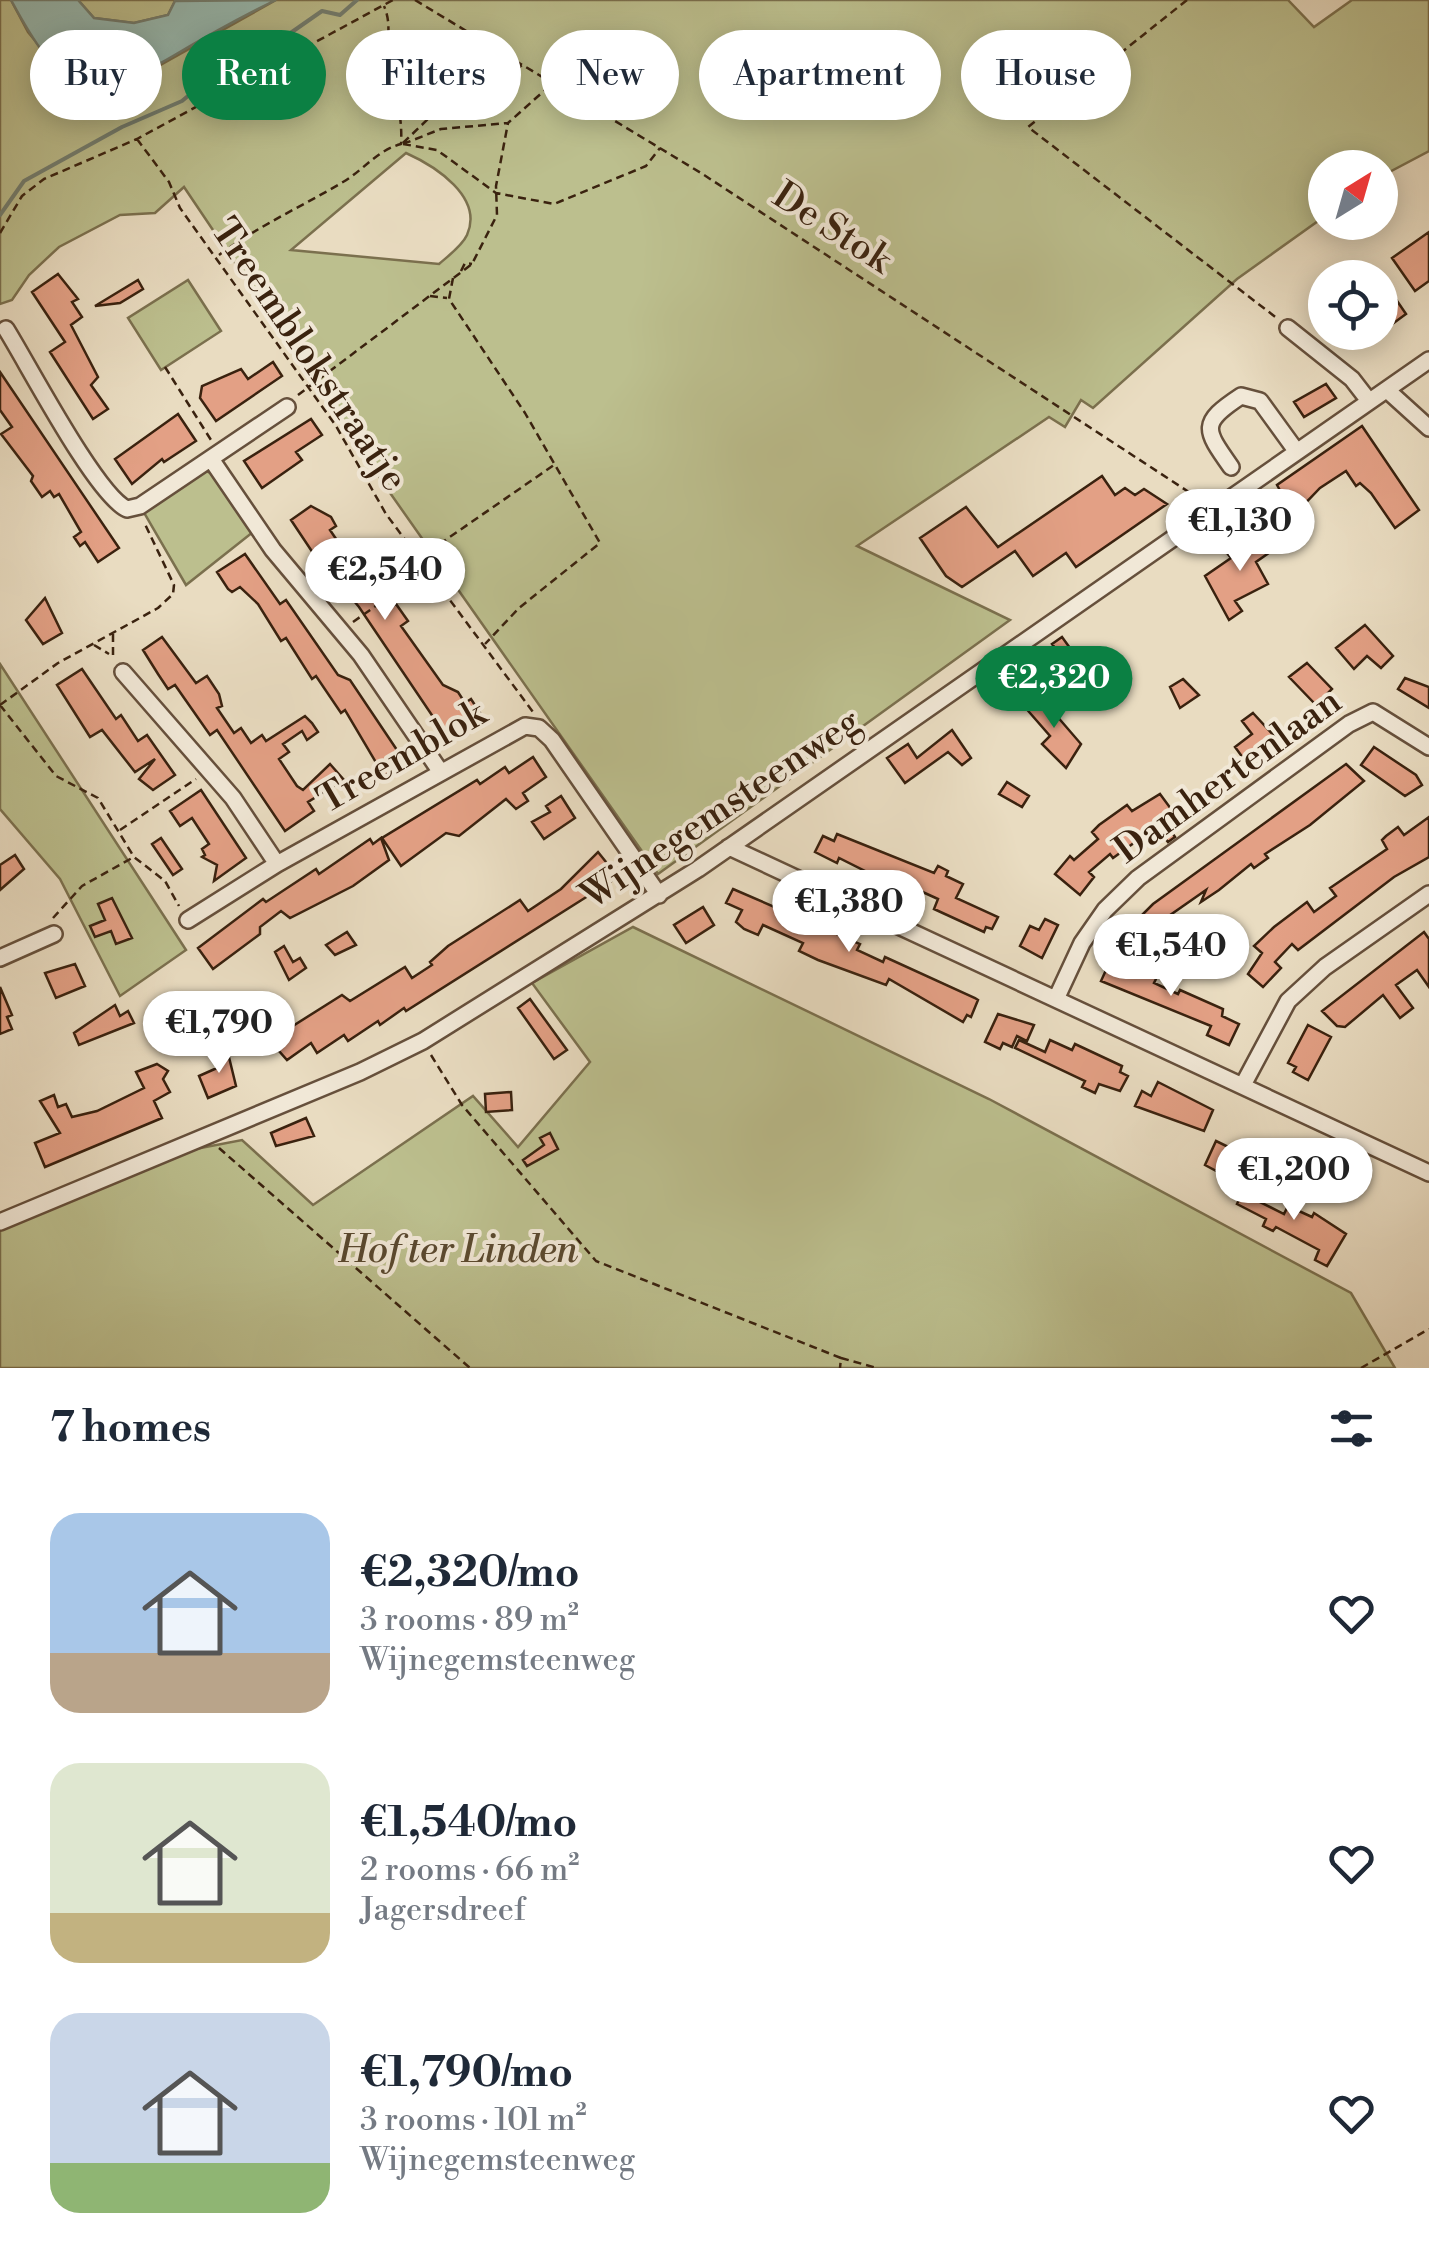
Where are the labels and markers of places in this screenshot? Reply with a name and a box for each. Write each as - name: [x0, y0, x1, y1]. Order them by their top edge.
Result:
- pin: €1,130: [1159, 489, 1321, 574]
- pin: €2,540: [304, 538, 466, 623]
- pin: €2,320: [973, 646, 1135, 731]
- pin: €1,380: [768, 870, 930, 955]
- pin: €1,540: [1090, 914, 1252, 999]
- pin: €1,790: [138, 991, 300, 1076]
- pin: €1,200: [1213, 1138, 1375, 1223]

